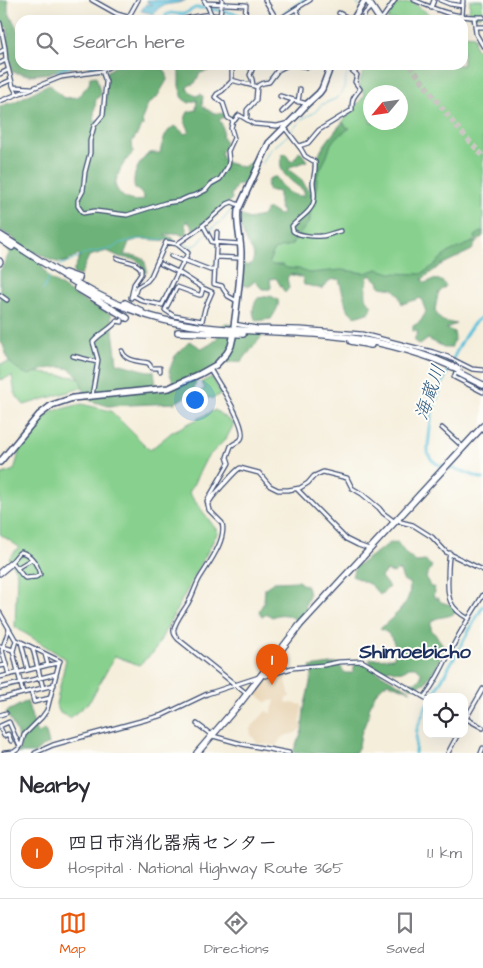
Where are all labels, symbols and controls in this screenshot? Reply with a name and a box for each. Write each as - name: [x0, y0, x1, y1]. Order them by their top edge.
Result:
- search box: [15, 15, 468, 70]
- icon: search: [33, 29, 61, 57]
- text: Search here: [73, 29, 185, 56]
- north arrow: [363, 85, 408, 130]
- water label: 海蔵川: [408, 361, 452, 424]
- your location: [182, 387, 208, 413]
- district label: Shimoebicho: [358, 638, 471, 666]
- pin: 1: [256, 644, 288, 685]
- map controls: [423, 693, 468, 738]
- button: locate: [423, 693, 468, 738]
- text: Nearby: [20, 771, 90, 800]
- text: 四日市消化器病センター: [68, 830, 277, 857]
- text: 1: [36, 842, 38, 864]
- text: 1.1 km: [427, 842, 462, 864]
- text: Hospital · National Highway Route 365: [68, 857, 343, 879]
- tab: Map: [59, 909, 87, 959]
- tab: Directions: [204, 909, 269, 959]
- tab: Saved: [386, 909, 424, 959]

